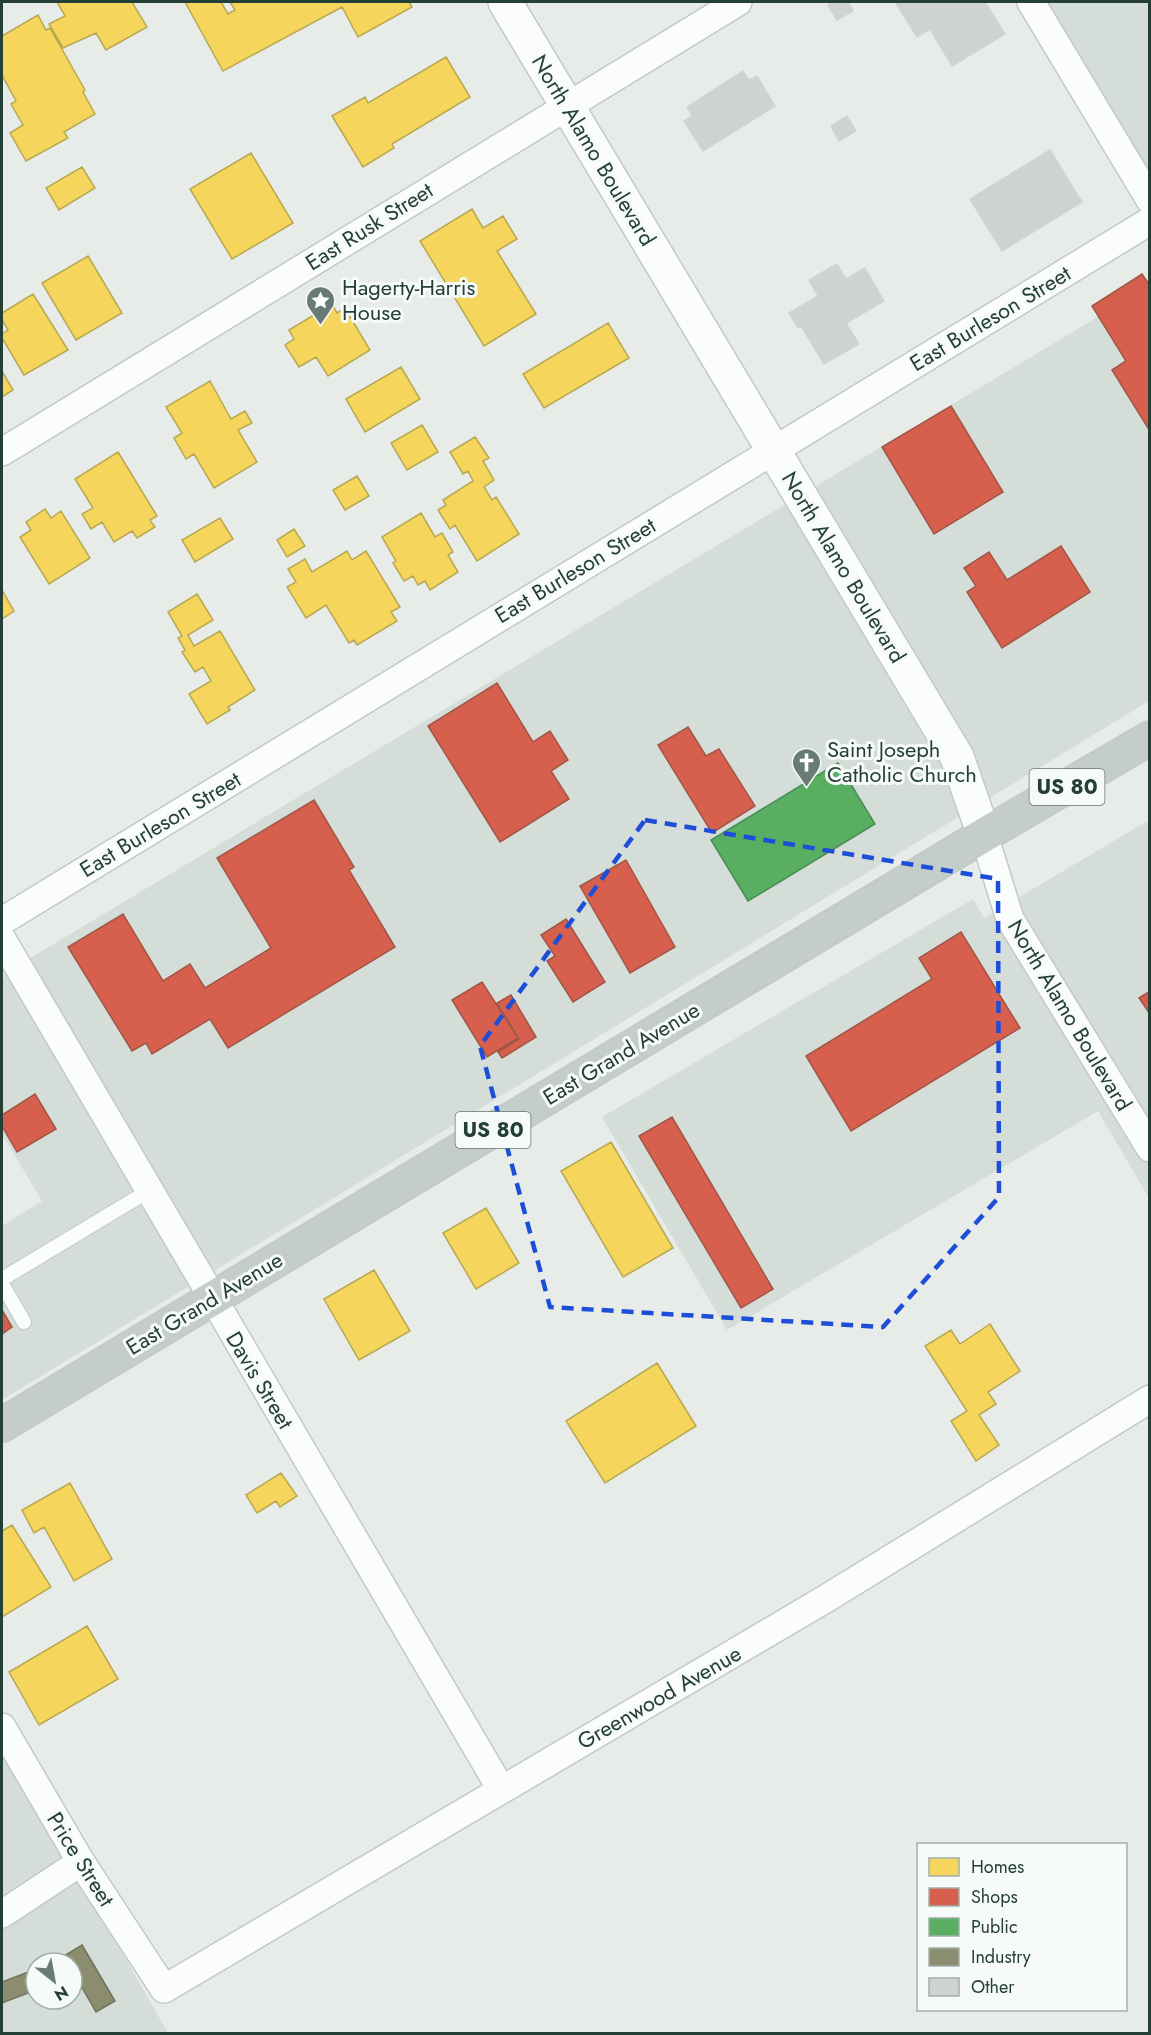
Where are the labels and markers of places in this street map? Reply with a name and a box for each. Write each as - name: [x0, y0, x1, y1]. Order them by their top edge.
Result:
- place label: Hagerty-Harris House: [342, 271, 475, 328]
- place icon: Hagerty-Harris House: [305, 284, 337, 326]
- place label: Saint Joseph Catholic Church: [827, 733, 977, 790]
- church icon: Saint Joseph Catholic Church: [790, 746, 822, 788]

